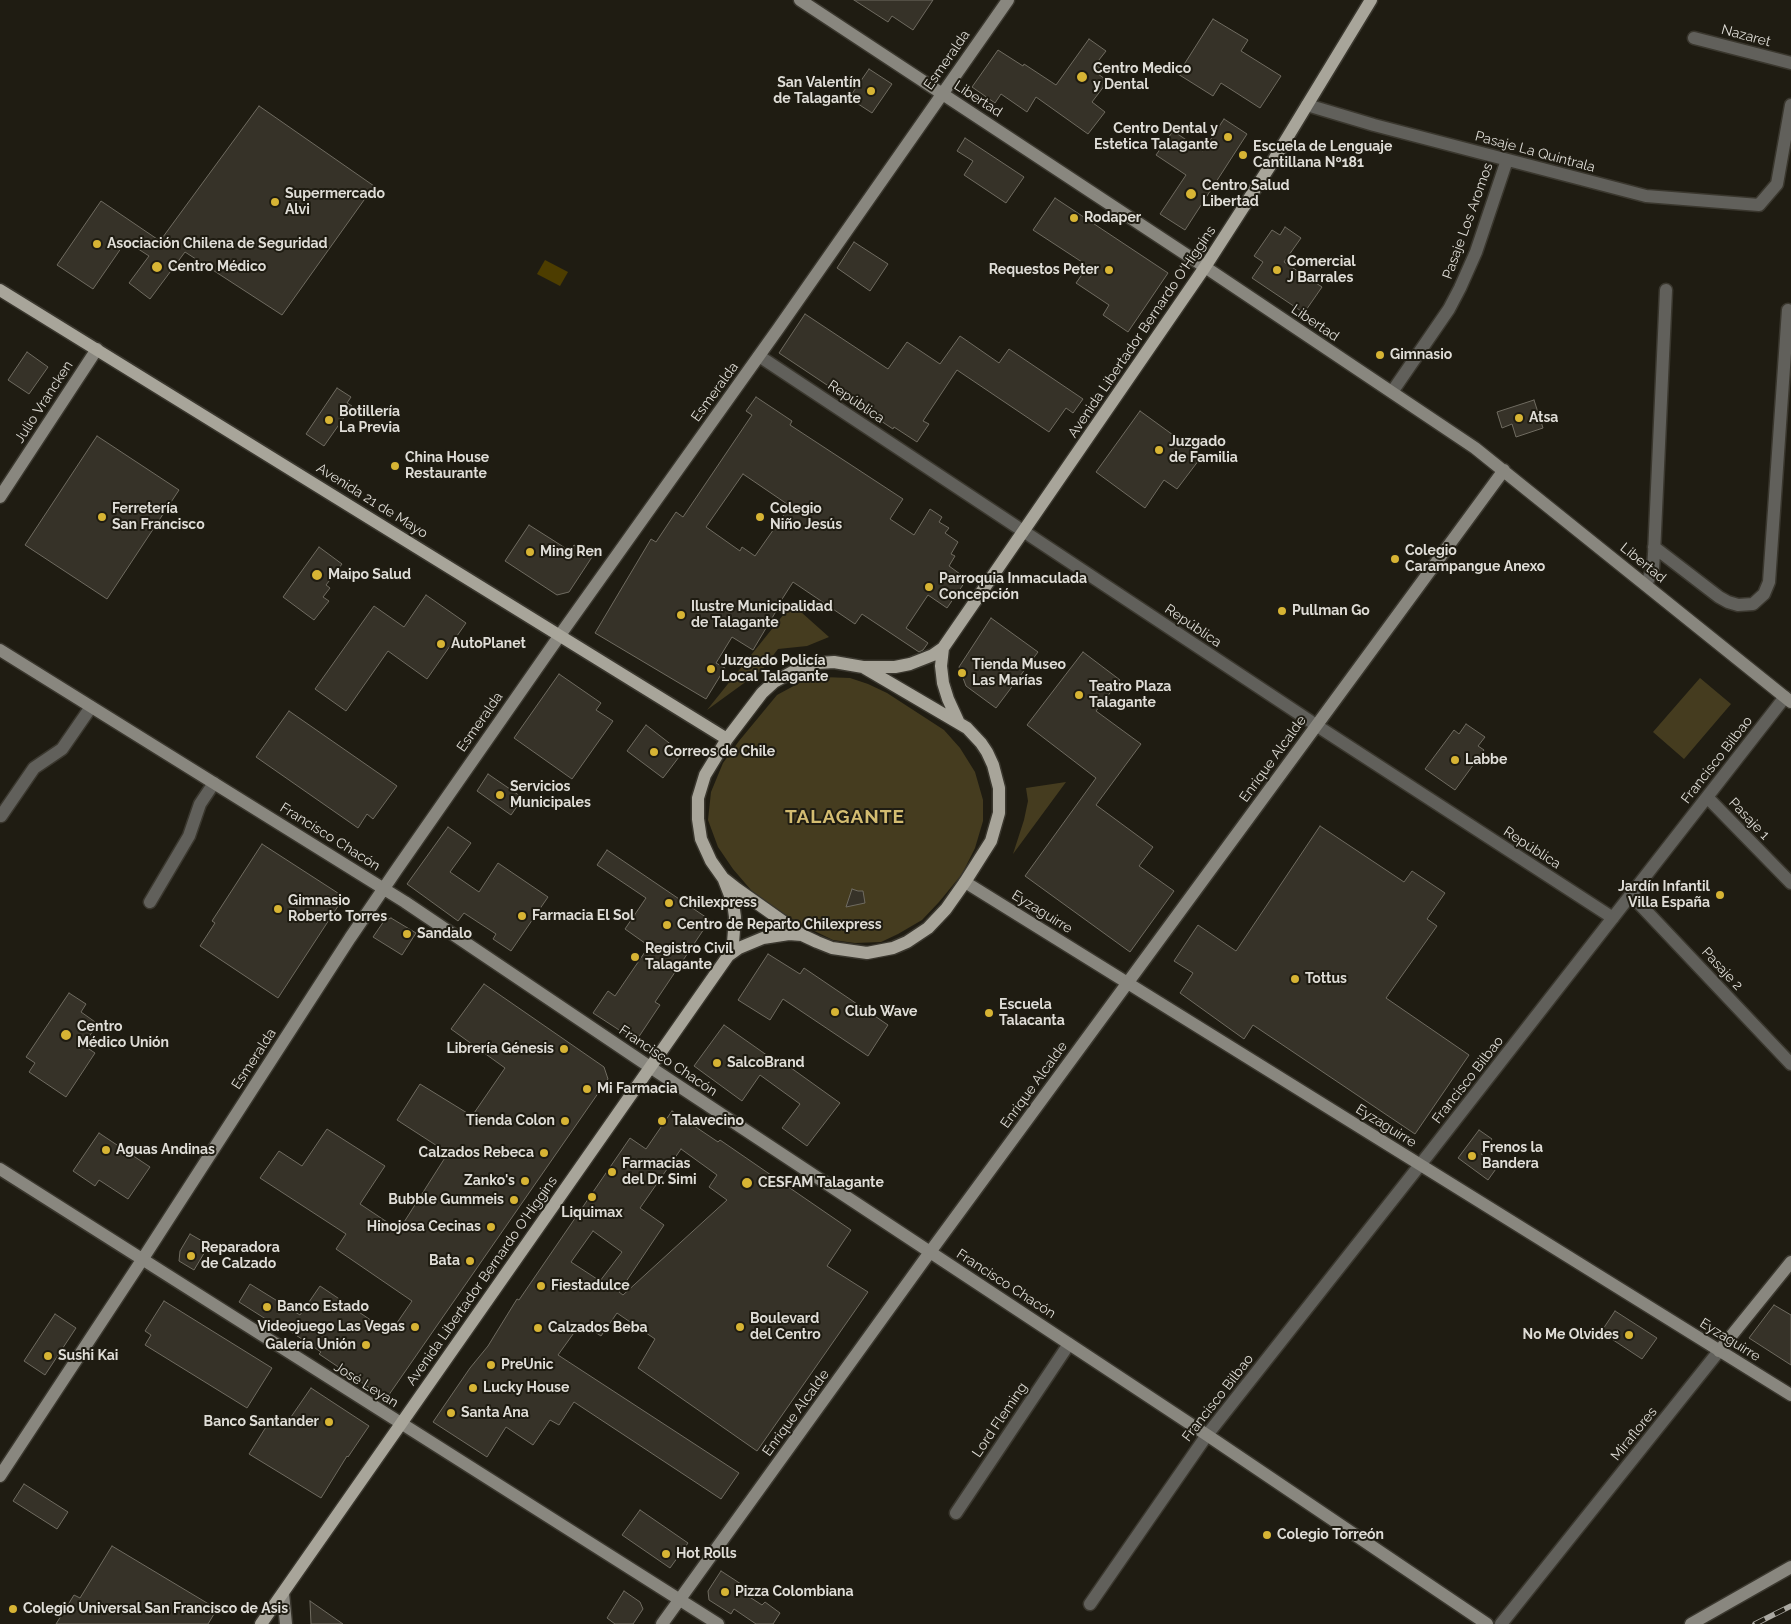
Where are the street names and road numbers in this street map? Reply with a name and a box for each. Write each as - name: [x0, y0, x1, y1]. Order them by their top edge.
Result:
- street label: Nazaret: [1719, 21, 1773, 51]
- street label: Esmeralda: [920, 27, 974, 93]
- street label: Libertad: [951, 77, 1005, 121]
- street label: Pasaje La Quintrala: [1473, 128, 1597, 176]
- street label: Pasaje Los Aromos: [1439, 160, 1497, 282]
- street label: Avenida Libertador Bernardo O'Higgins: [1065, 223, 1219, 441]
- street label: Libertad: [1288, 301, 1342, 345]
- street label: Julio Vrancken: [11, 358, 77, 446]
- street label: Esmeralda: [688, 359, 742, 425]
- street label: República: [824, 377, 888, 427]
- street label: Avenida 21 de Mayo: [313, 460, 431, 542]
- street label: Libertad: [1617, 539, 1669, 587]
- street label: República: [1161, 601, 1225, 651]
- street label: Esmeralda: [453, 689, 507, 755]
- street label: Enrique Alcalde: [1236, 713, 1310, 805]
- street label: Francisco Bilbao: [1678, 713, 1756, 807]
- street label: Pasaje 1: [1725, 795, 1773, 843]
- street label: Francisco Chacón: [277, 799, 383, 875]
- street label: República: [1500, 823, 1564, 873]
- street label: Eyzaguirre: [1009, 887, 1075, 937]
- street label: Pasaje 2: [1698, 944, 1746, 994]
- street label: Francisco Chacón: [616, 1022, 720, 1100]
- street label: Esmeralda: [228, 1025, 280, 1093]
- street label: Francisco Bilbao: [1429, 1033, 1507, 1127]
- street label: Enrique Alcalde: [997, 1039, 1071, 1131]
- street label: Eyzaguirre: [1353, 1101, 1419, 1151]
- street label: Avenida Libertador Bernardo O'Higgins: [403, 1173, 561, 1389]
- street label: Francisco Chacón: [953, 1246, 1059, 1322]
- street label: Eyzaguirre: [1697, 1315, 1763, 1365]
- street label: Francisco Bilbao: [1179, 1351, 1257, 1445]
- street label: José Leyan: [331, 1359, 401, 1411]
- street label: Enrique Alcalde: [759, 1367, 833, 1459]
- street label: Lord Fleming: [969, 1380, 1031, 1460]
- street label: Miraflores: [1607, 1404, 1661, 1464]

